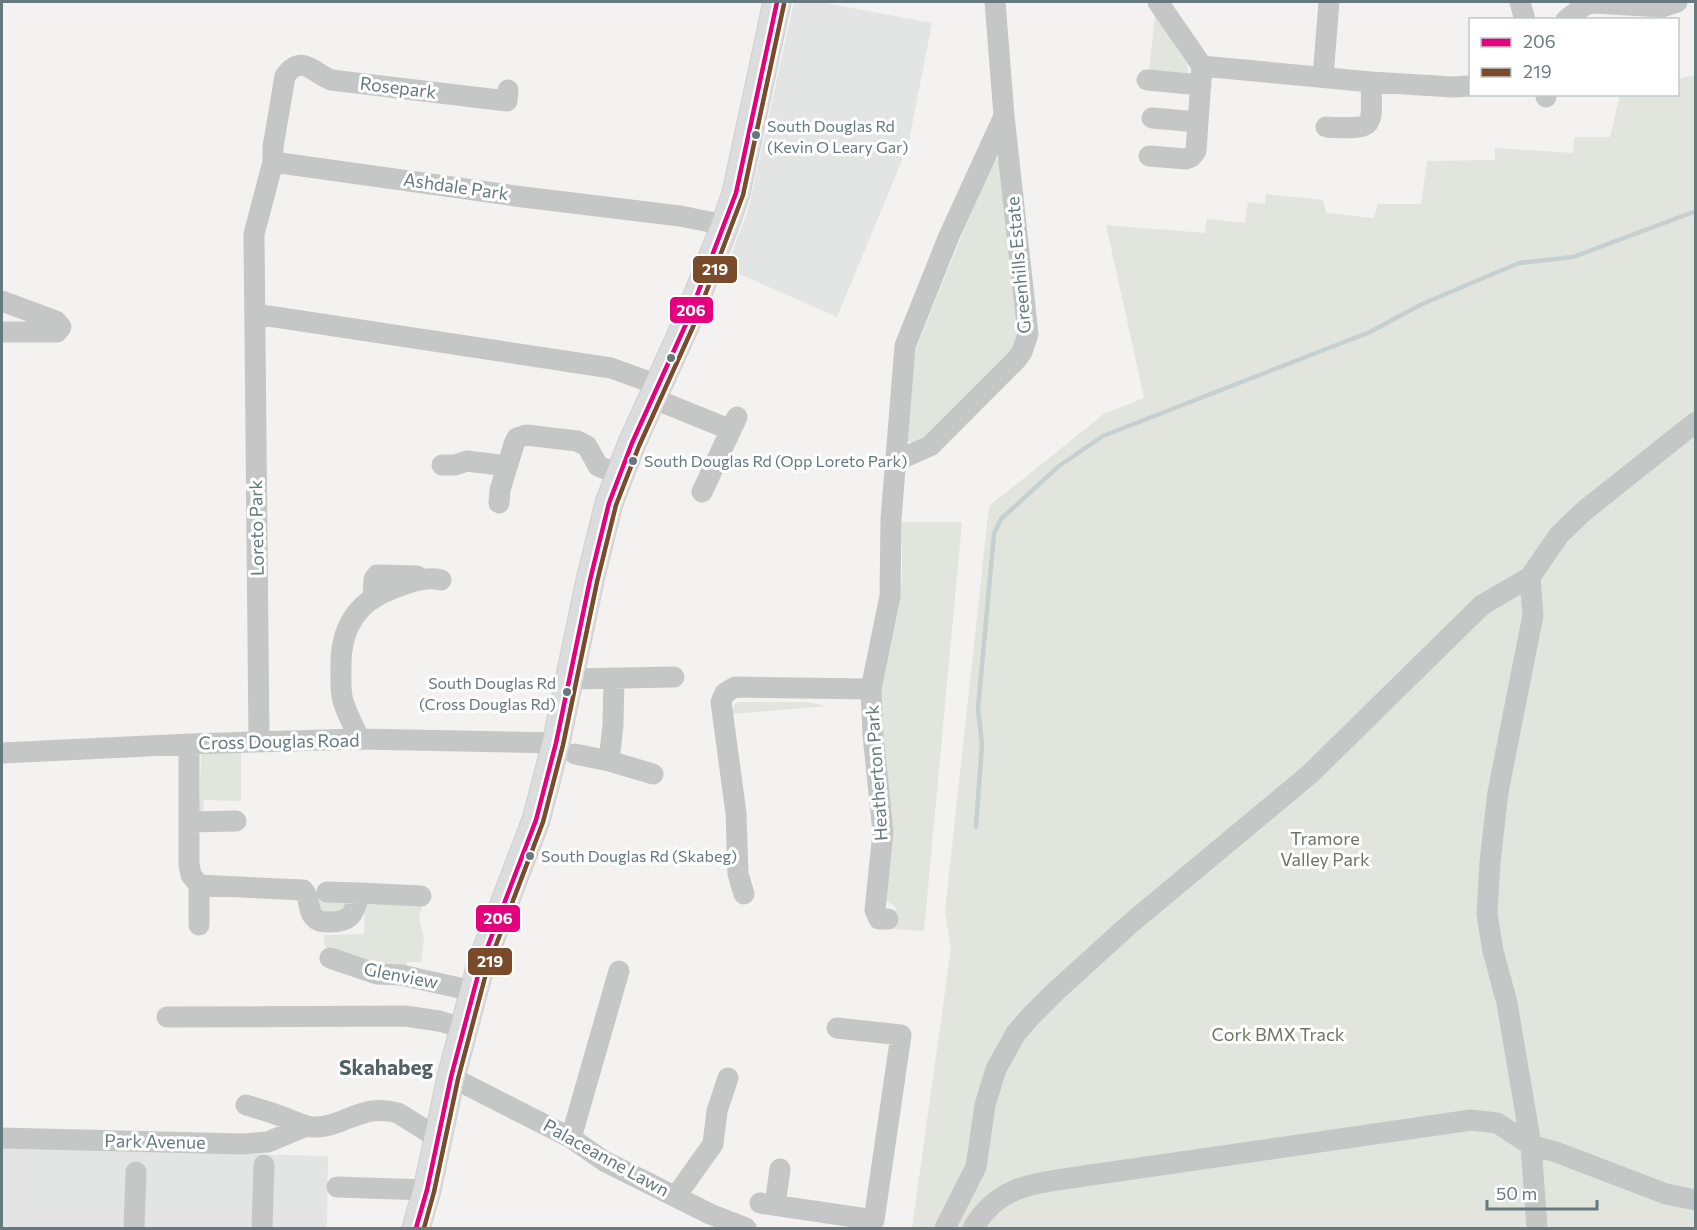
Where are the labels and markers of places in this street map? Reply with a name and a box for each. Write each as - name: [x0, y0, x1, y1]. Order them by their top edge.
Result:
- place label: South Douglas Rd (Kevin O Leary Gar): [767, 116, 909, 156]
- marker: South Douglas Rd (Kevin O Leary Gar): [750, 129, 762, 141]
- unlabelled marker: [665, 352, 677, 364]
- place label: South Douglas Rd (Opp Loreto Park): [644, 451, 907, 470]
- marker: South Douglas Rd (Opp Loreto Park): [627, 455, 639, 467]
- place label: South Douglas Rd (Cross Douglas Rd): [419, 673, 556, 713]
- marker: South Douglas Rd (Cross Douglas Rd): [561, 686, 573, 698]
- place label: South Douglas Rd (Skabeg): [541, 846, 737, 865]
- marker: South Douglas Rd (Skabeg): [524, 850, 536, 862]

